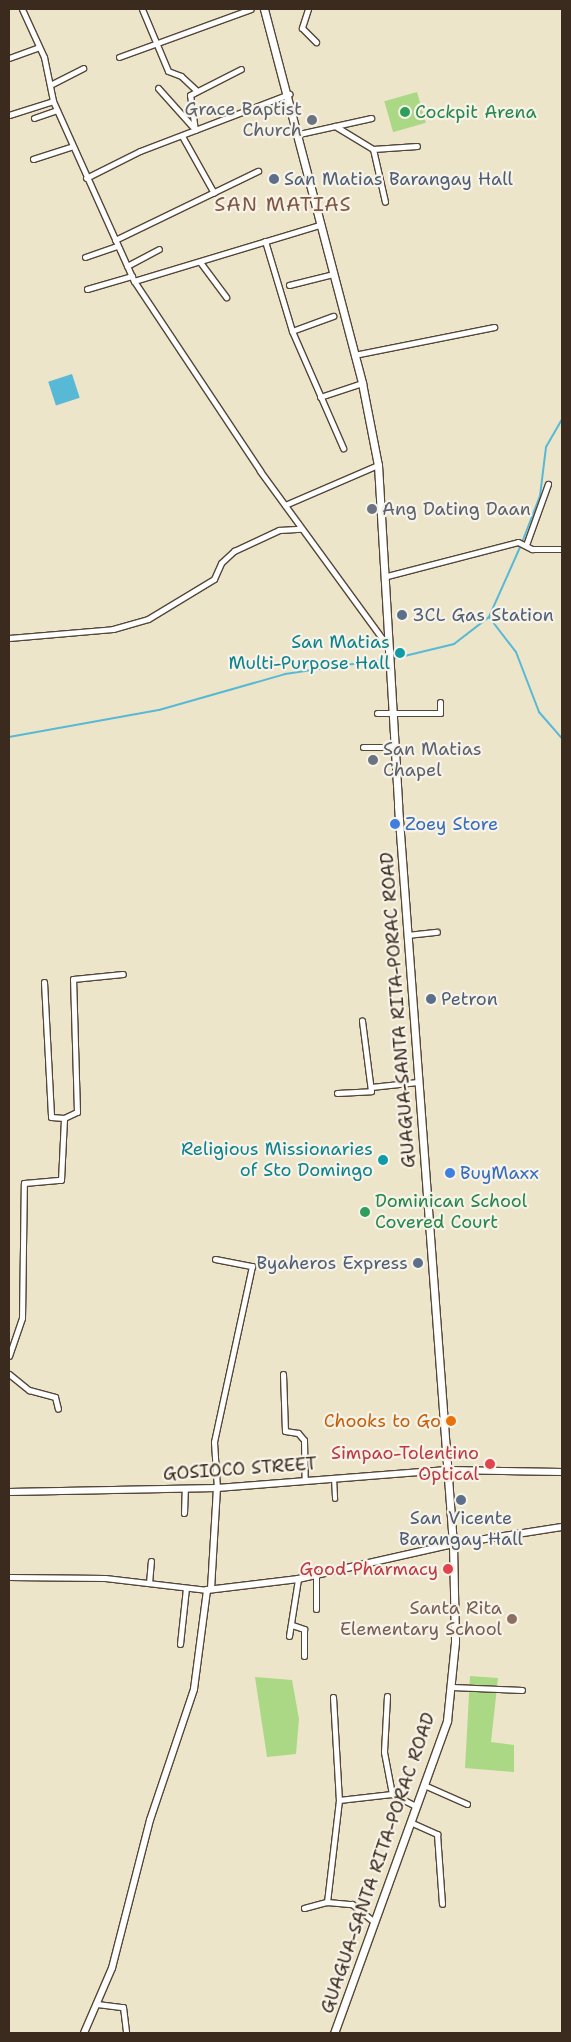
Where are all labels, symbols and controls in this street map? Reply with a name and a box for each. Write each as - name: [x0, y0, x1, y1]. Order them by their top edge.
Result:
- place label: Grace Baptist Church: [185, 99, 302, 142]
- place label: Cockpit Arena: [415, 101, 537, 123]
- marker: Cockpit Arena: [399, 106, 411, 118]
- marker: Grace Baptist Church: [306, 114, 318, 126]
- place label: San Matias Barangay Hall: [284, 168, 513, 190]
- marker: San Matias Barangay Hall: [268, 173, 280, 185]
- district label: SAN MATIAS: [213, 192, 353, 216]
- place label: Ang Dating Daan: [382, 498, 531, 520]
- marker: Ang Dating Daan: [366, 503, 378, 515]
- place label: 3CL Gas Station: [412, 604, 554, 626]
- marker: 3CL Gas Station: [396, 609, 408, 621]
- place label: San Matias Multi-Purpose Hall: [228, 632, 390, 674]
- marker: San Matias Multi-Purpose Hall: [394, 647, 406, 659]
- place label: San Matias Chapel: [383, 739, 482, 782]
- marker: San Matias Chapel: [367, 754, 379, 766]
- place label: Zoey Store: [405, 813, 498, 835]
- marker: Zoey Store: [389, 818, 401, 830]
- street label: GUAGUA-SANTA RITA-PORAC ROAD: [376, 851, 420, 1169]
- place label: Petron: [441, 988, 498, 1010]
- marker: Petron: [425, 993, 437, 1005]
- place label: Religious Missionaries of Sto Domingo: [181, 1139, 373, 1182]
- marker: Religious Missionaries of Sto Domingo: [377, 1154, 389, 1166]
- place label: BuyMaxx: [460, 1162, 539, 1184]
- marker: BuyMaxx: [444, 1167, 456, 1179]
- place label: Dominican School Covered Court: [375, 1191, 527, 1234]
- marker: Dominican School Covered Court: [359, 1206, 371, 1218]
- place label: Byaheros Express: [256, 1252, 408, 1274]
- marker: Byaheros Express: [412, 1257, 424, 1269]
- place label: Chooks to Go: [324, 1410, 441, 1432]
- marker: Chooks to Go: [445, 1415, 457, 1427]
- place label: Simpao-Tolentino Optical: [331, 1443, 479, 1486]
- street label: GOSIOCO STREET: [162, 1453, 318, 1485]
- marker: Simpao-Tolentino Optical: [483, 1457, 497, 1471]
- marker: San Vicente Barangay Hall: [455, 1494, 467, 1506]
- place label: San Vicente Barangay Hall: [399, 1508, 523, 1550]
- place label: Good Pharmacy: [299, 1558, 438, 1580]
- marker: Good Pharmacy: [442, 1563, 454, 1575]
- place label: Santa Rita Elementary School: [340, 1598, 502, 1640]
- marker: Santa Rita Elementary School: [506, 1613, 518, 1625]
- street label: GUAGUA-SANTA RITA-PORAC ROAD: [316, 1710, 440, 2016]

